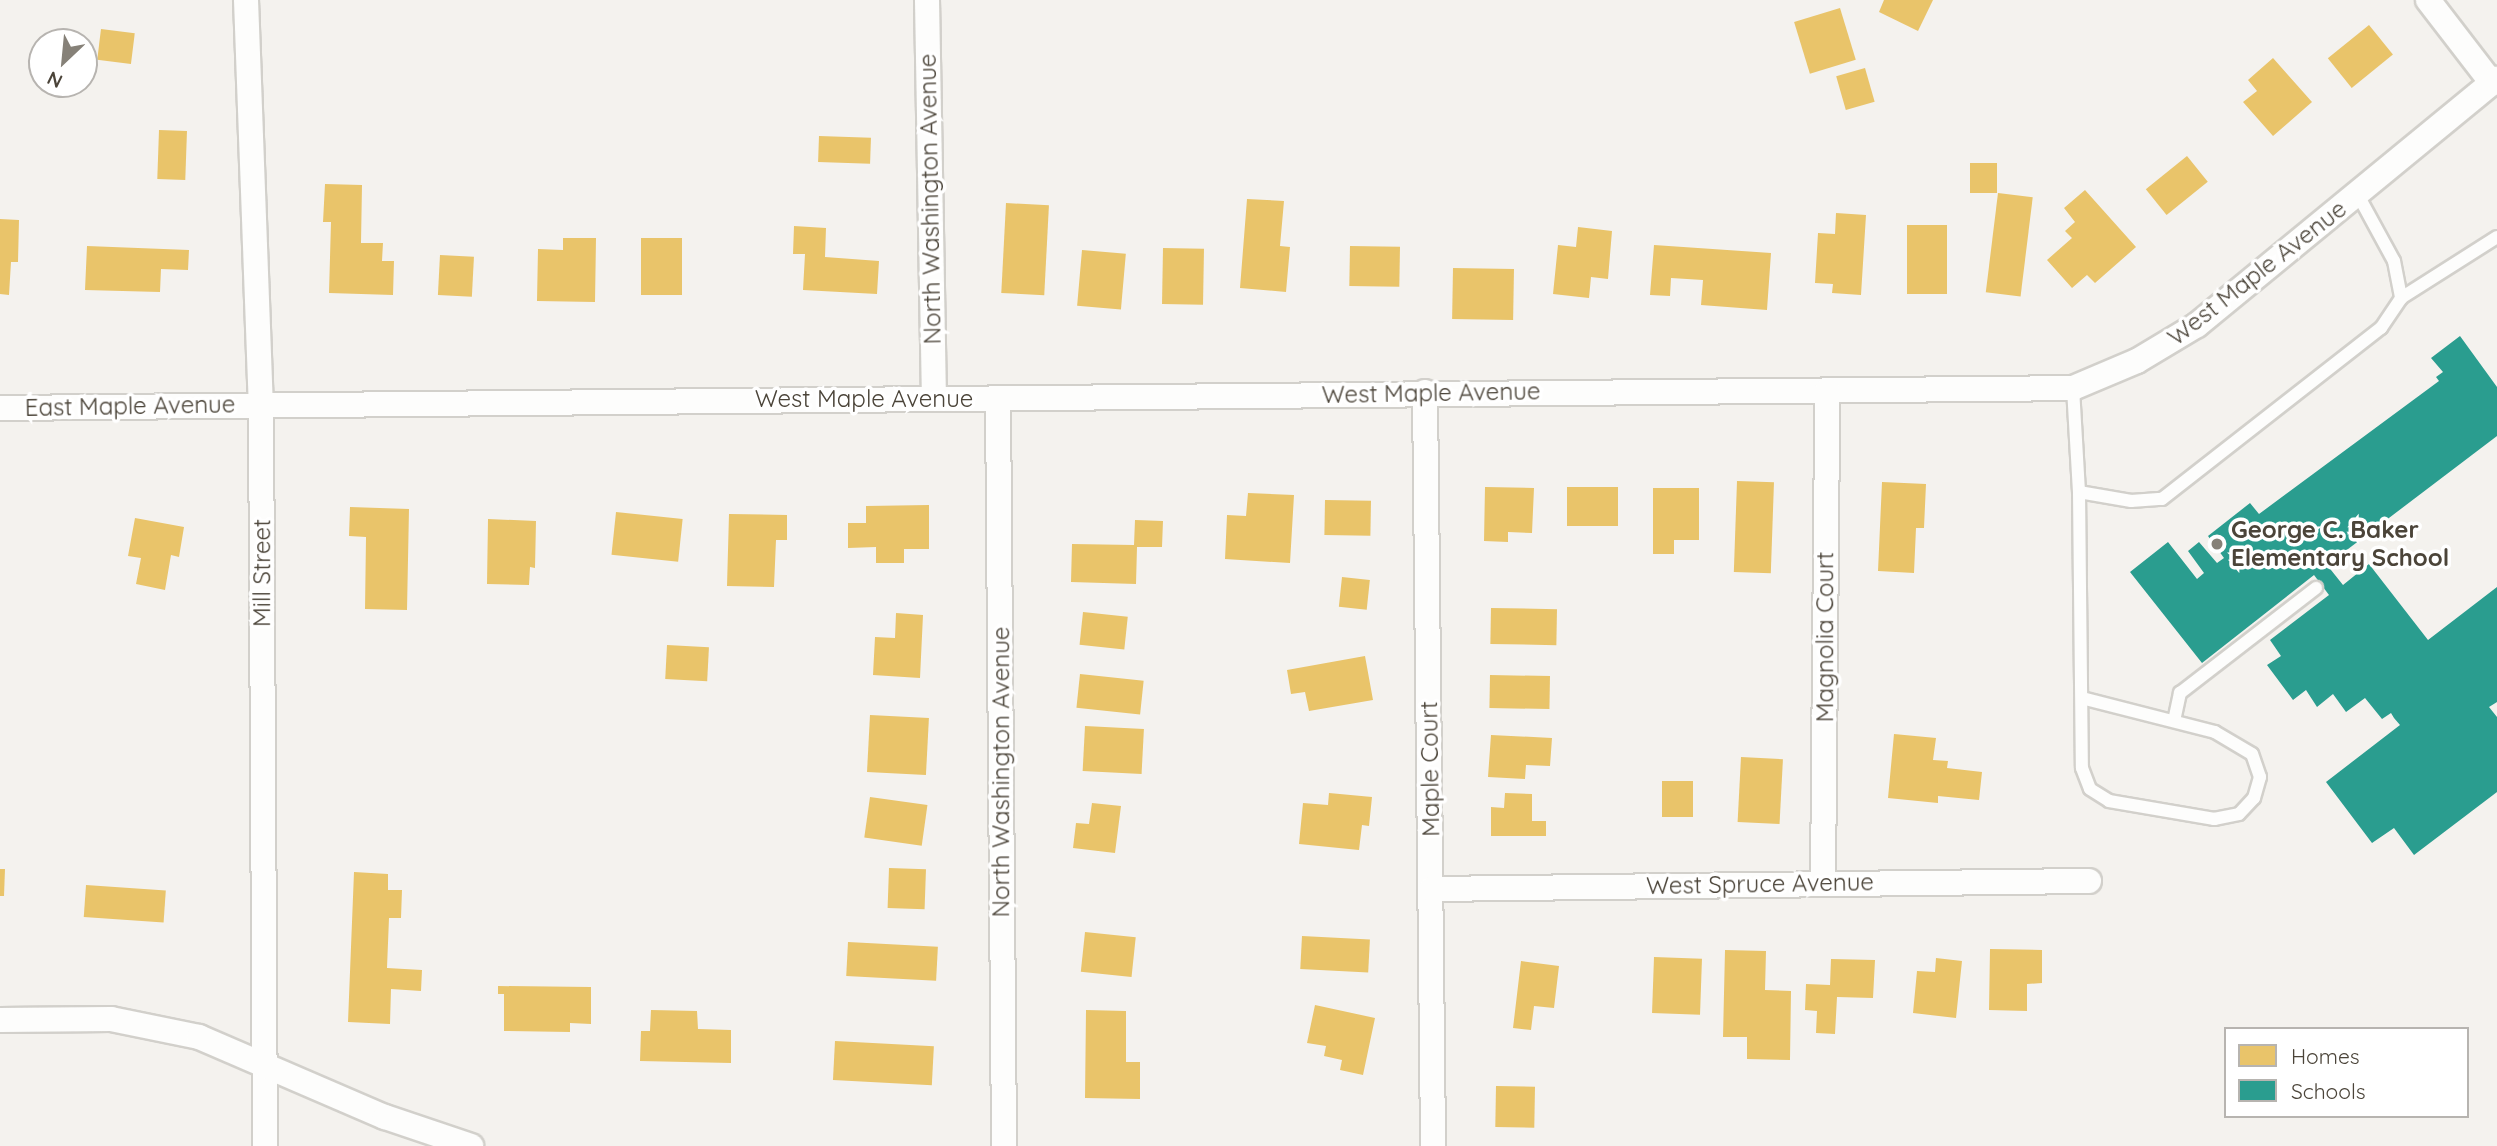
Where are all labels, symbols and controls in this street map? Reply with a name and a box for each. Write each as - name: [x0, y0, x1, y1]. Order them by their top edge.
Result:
- north arrow: [28, 28, 98, 98]
- street label: North Washington Avenue: [913, 53, 947, 345]
- text: N: [43, 66, 66, 94]
- street label: West Maple Avenue: [2162, 194, 2352, 352]
- street label: West Maple Avenue: [1321, 377, 1541, 409]
- street label: West Maple Avenue: [755, 385, 973, 413]
- street label: East Maple Avenue: [25, 390, 235, 422]
- place label: George C. Baker Elementary School: [2231, 516, 2449, 572]
- street label: Mill Street: [248, 519, 276, 627]
- marker: George C. Baker Elementary School: [2209, 536, 2225, 552]
- street label: Magnolia Court: [1811, 552, 1839, 722]
- street label: North Washington Avenue: [987, 627, 1015, 917]
- street label: Maple Court: [1414, 701, 1446, 837]
- street label: West Spruce Avenue: [1646, 868, 1874, 900]
- legend: [2224, 1027, 2469, 1118]
- text: Homes: [2291, 1043, 2360, 1069]
- text: Schools: [2291, 1078, 2366, 1104]

